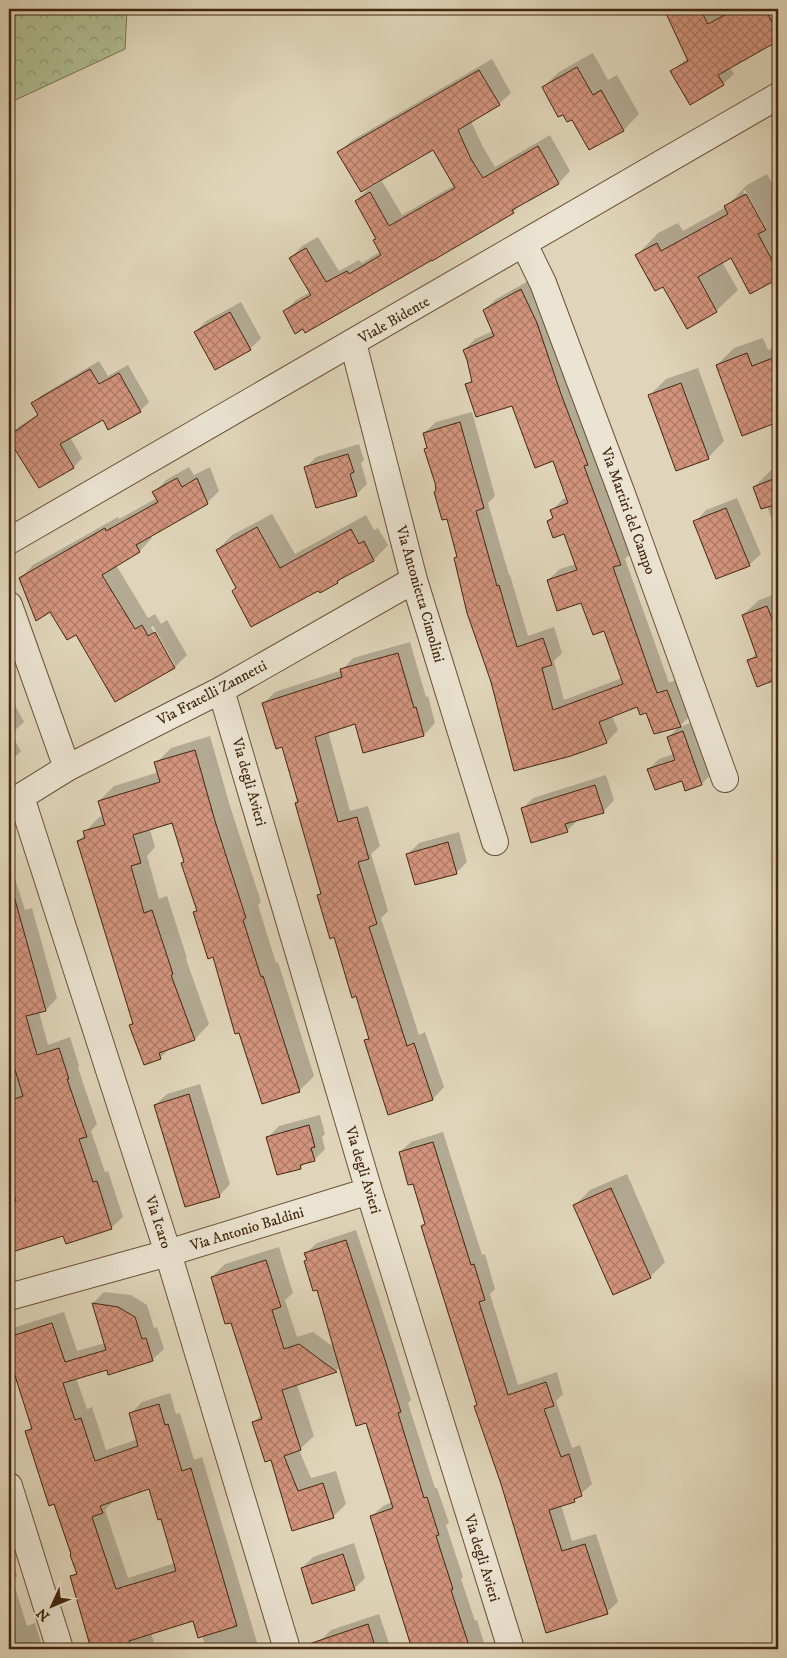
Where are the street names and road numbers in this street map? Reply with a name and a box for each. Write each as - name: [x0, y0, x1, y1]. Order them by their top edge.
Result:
- street label: Viale Bidente: [354, 292, 433, 349]
- street label: Via Martiri del Campo: [596, 444, 660, 577]
- street label: Via Antonietta Cimolini: [391, 522, 449, 665]
- street label: Via Fratelli Zannetti: [153, 656, 270, 730]
- street label: Via degli Avieri: [227, 735, 271, 828]
- street label: Via degli Avieri: [340, 1123, 385, 1216]
- street label: Via Icaro: [140, 1192, 175, 1251]
- street label: Via Antonio Baldini: [187, 1203, 306, 1256]
- street label: Via degli Avieri: [459, 1511, 504, 1604]

